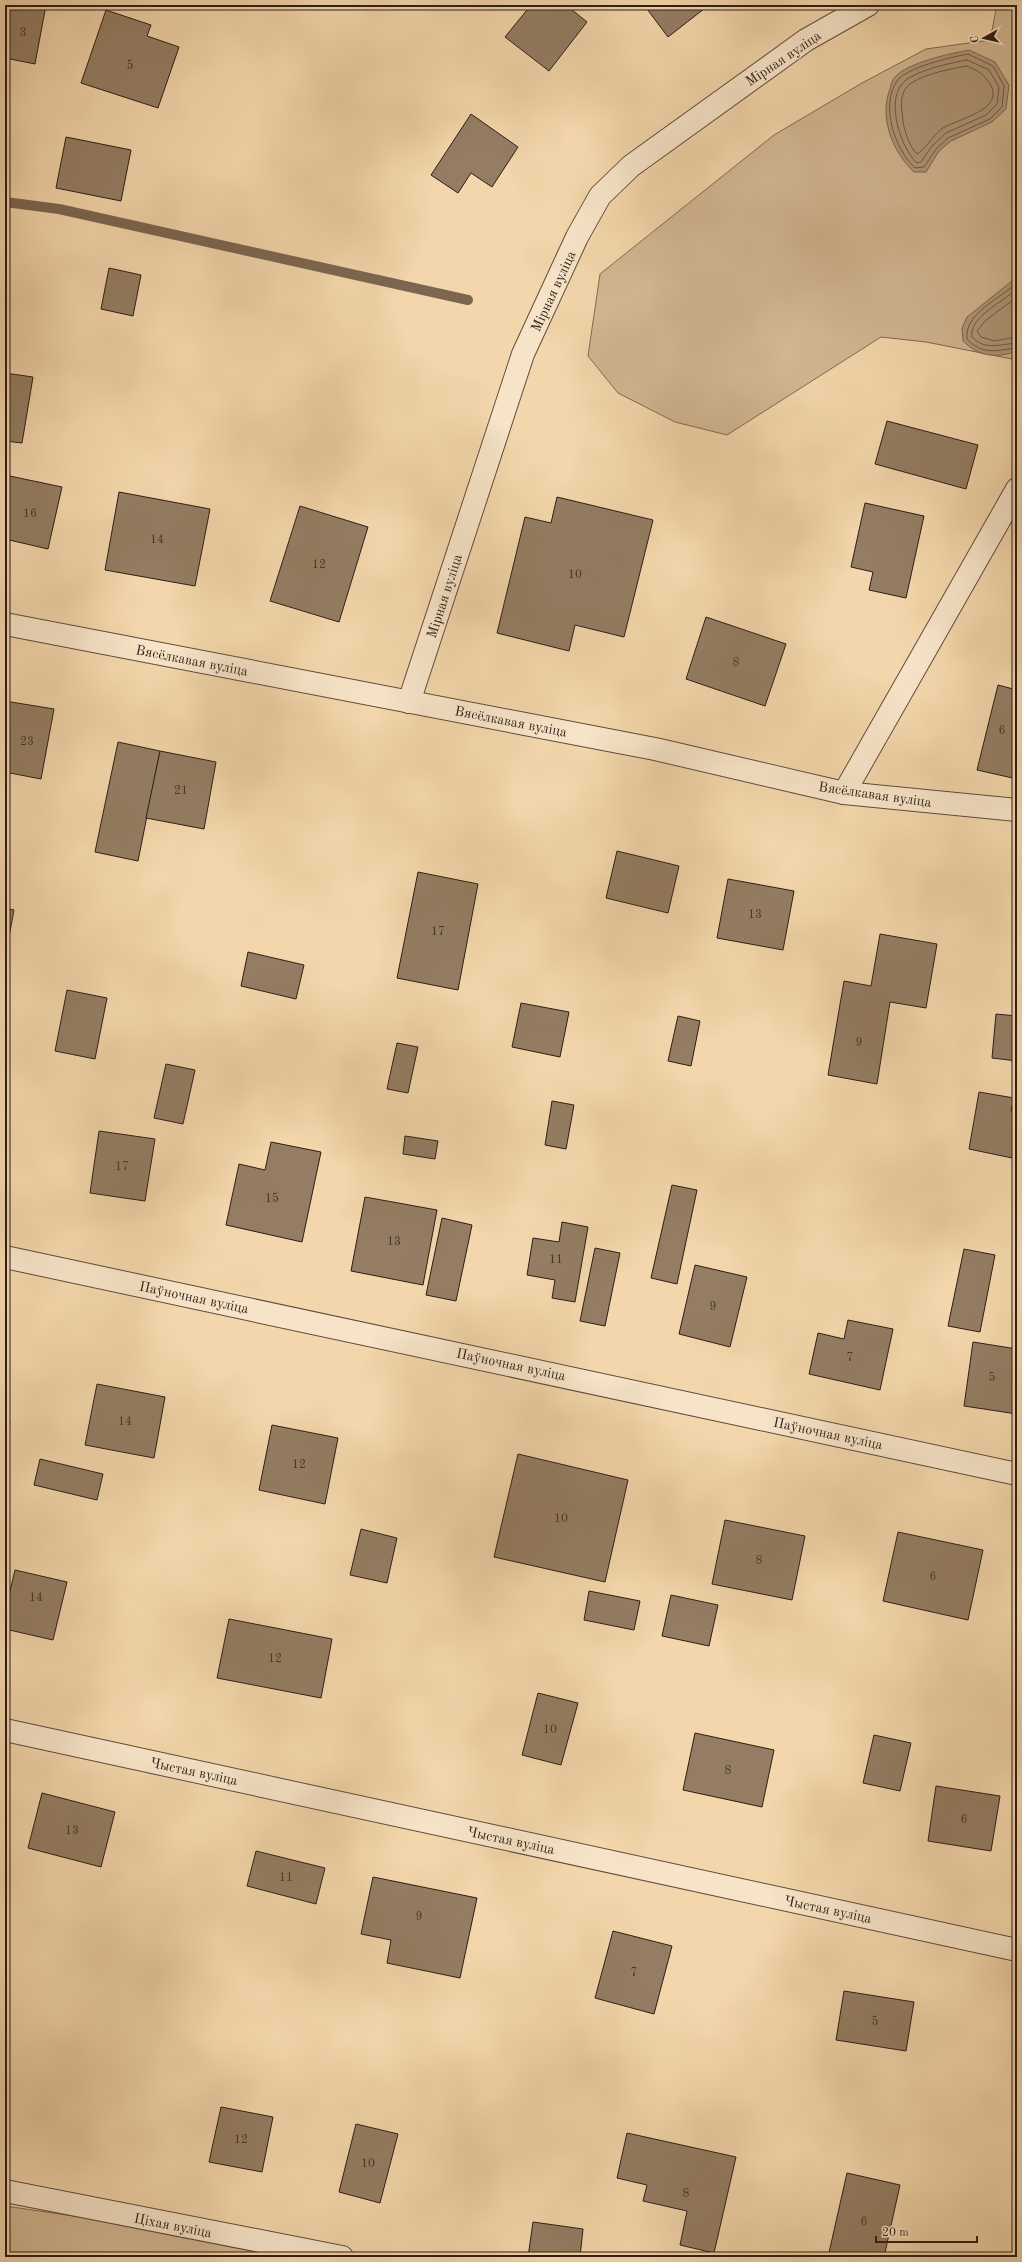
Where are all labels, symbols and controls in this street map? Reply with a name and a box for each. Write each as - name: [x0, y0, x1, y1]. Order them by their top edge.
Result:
- north arrow: [964, 18, 1004, 58]
- house number: 3: [20, 27, 26, 39]
- street label: Мірная вуліца: [743, 29, 824, 89]
- text: С: [970, 35, 982, 44]
- house number: 5: [127, 59, 134, 72]
- street label: Мірная вуліца: [529, 249, 579, 334]
- house number: 16: [23, 508, 37, 520]
- house number: 14: [150, 534, 164, 546]
- street label: Мірная вуліца: [425, 553, 465, 640]
- house number: 12: [312, 559, 326, 571]
- house number: 10: [568, 569, 582, 581]
- street label: Вясёлкавая вуліца: [134, 643, 249, 679]
- house number: 8: [733, 657, 740, 669]
- street label: Вясёлкавая вуліца: [453, 704, 568, 740]
- house number: 6: [999, 725, 1006, 737]
- house number: 23: [20, 736, 34, 748]
- street label: Вясёлкавая вуліца: [817, 780, 932, 810]
- house number: 21: [174, 785, 188, 797]
- house number: 13: [748, 909, 762, 921]
- house number: 17: [431, 926, 445, 938]
- house number: 9: [856, 1037, 862, 1049]
- house number: 17: [115, 1161, 129, 1173]
- house number: 15: [265, 1192, 279, 1205]
- house number: 13: [387, 1236, 401, 1248]
- house number: 11: [549, 1254, 563, 1266]
- street label: Паўночная вуліца: [138, 1280, 250, 1316]
- house number: 9: [710, 1301, 716, 1313]
- street label: Паўночная вуліца: [455, 1347, 567, 1383]
- house number: 7: [847, 1352, 853, 1364]
- house number: 5: [989, 1371, 996, 1384]
- house number: 14: [118, 1416, 132, 1428]
- street label: Паўночная вуліца: [772, 1416, 884, 1452]
- house number: 12: [292, 1459, 306, 1471]
- house number: 10: [554, 1513, 568, 1525]
- house number: 8: [756, 1555, 763, 1567]
- house number: 6: [930, 1571, 937, 1583]
- house number: 14: [29, 1592, 43, 1604]
- house number: 12: [268, 1653, 282, 1665]
- house number: 10: [543, 1724, 557, 1736]
- street label: Чыстая вуліца: [149, 1756, 239, 1788]
- house number: 8: [725, 1765, 732, 1777]
- house number: 6: [961, 1814, 968, 1826]
- house number: 13: [65, 1825, 79, 1837]
- street label: Чыстая вуліца: [466, 1825, 556, 1857]
- house number: 11: [279, 1872, 293, 1884]
- street label: Чыстая вуліца: [783, 1894, 873, 1926]
- house number: 9: [416, 1911, 422, 1923]
- house number: 7: [631, 1967, 637, 1979]
- house number: 5: [872, 2015, 879, 2028]
- house number: 12: [234, 2134, 248, 2146]
- house number: 10: [361, 2158, 375, 2170]
- house number: 8: [683, 2188, 690, 2200]
- street label: Ціхая вуліца: [133, 2212, 213, 2240]
- house number: 6: [861, 2216, 868, 2228]
- scale bar: [876, 2218, 977, 2244]
- text: 20 m: [882, 2227, 909, 2239]

